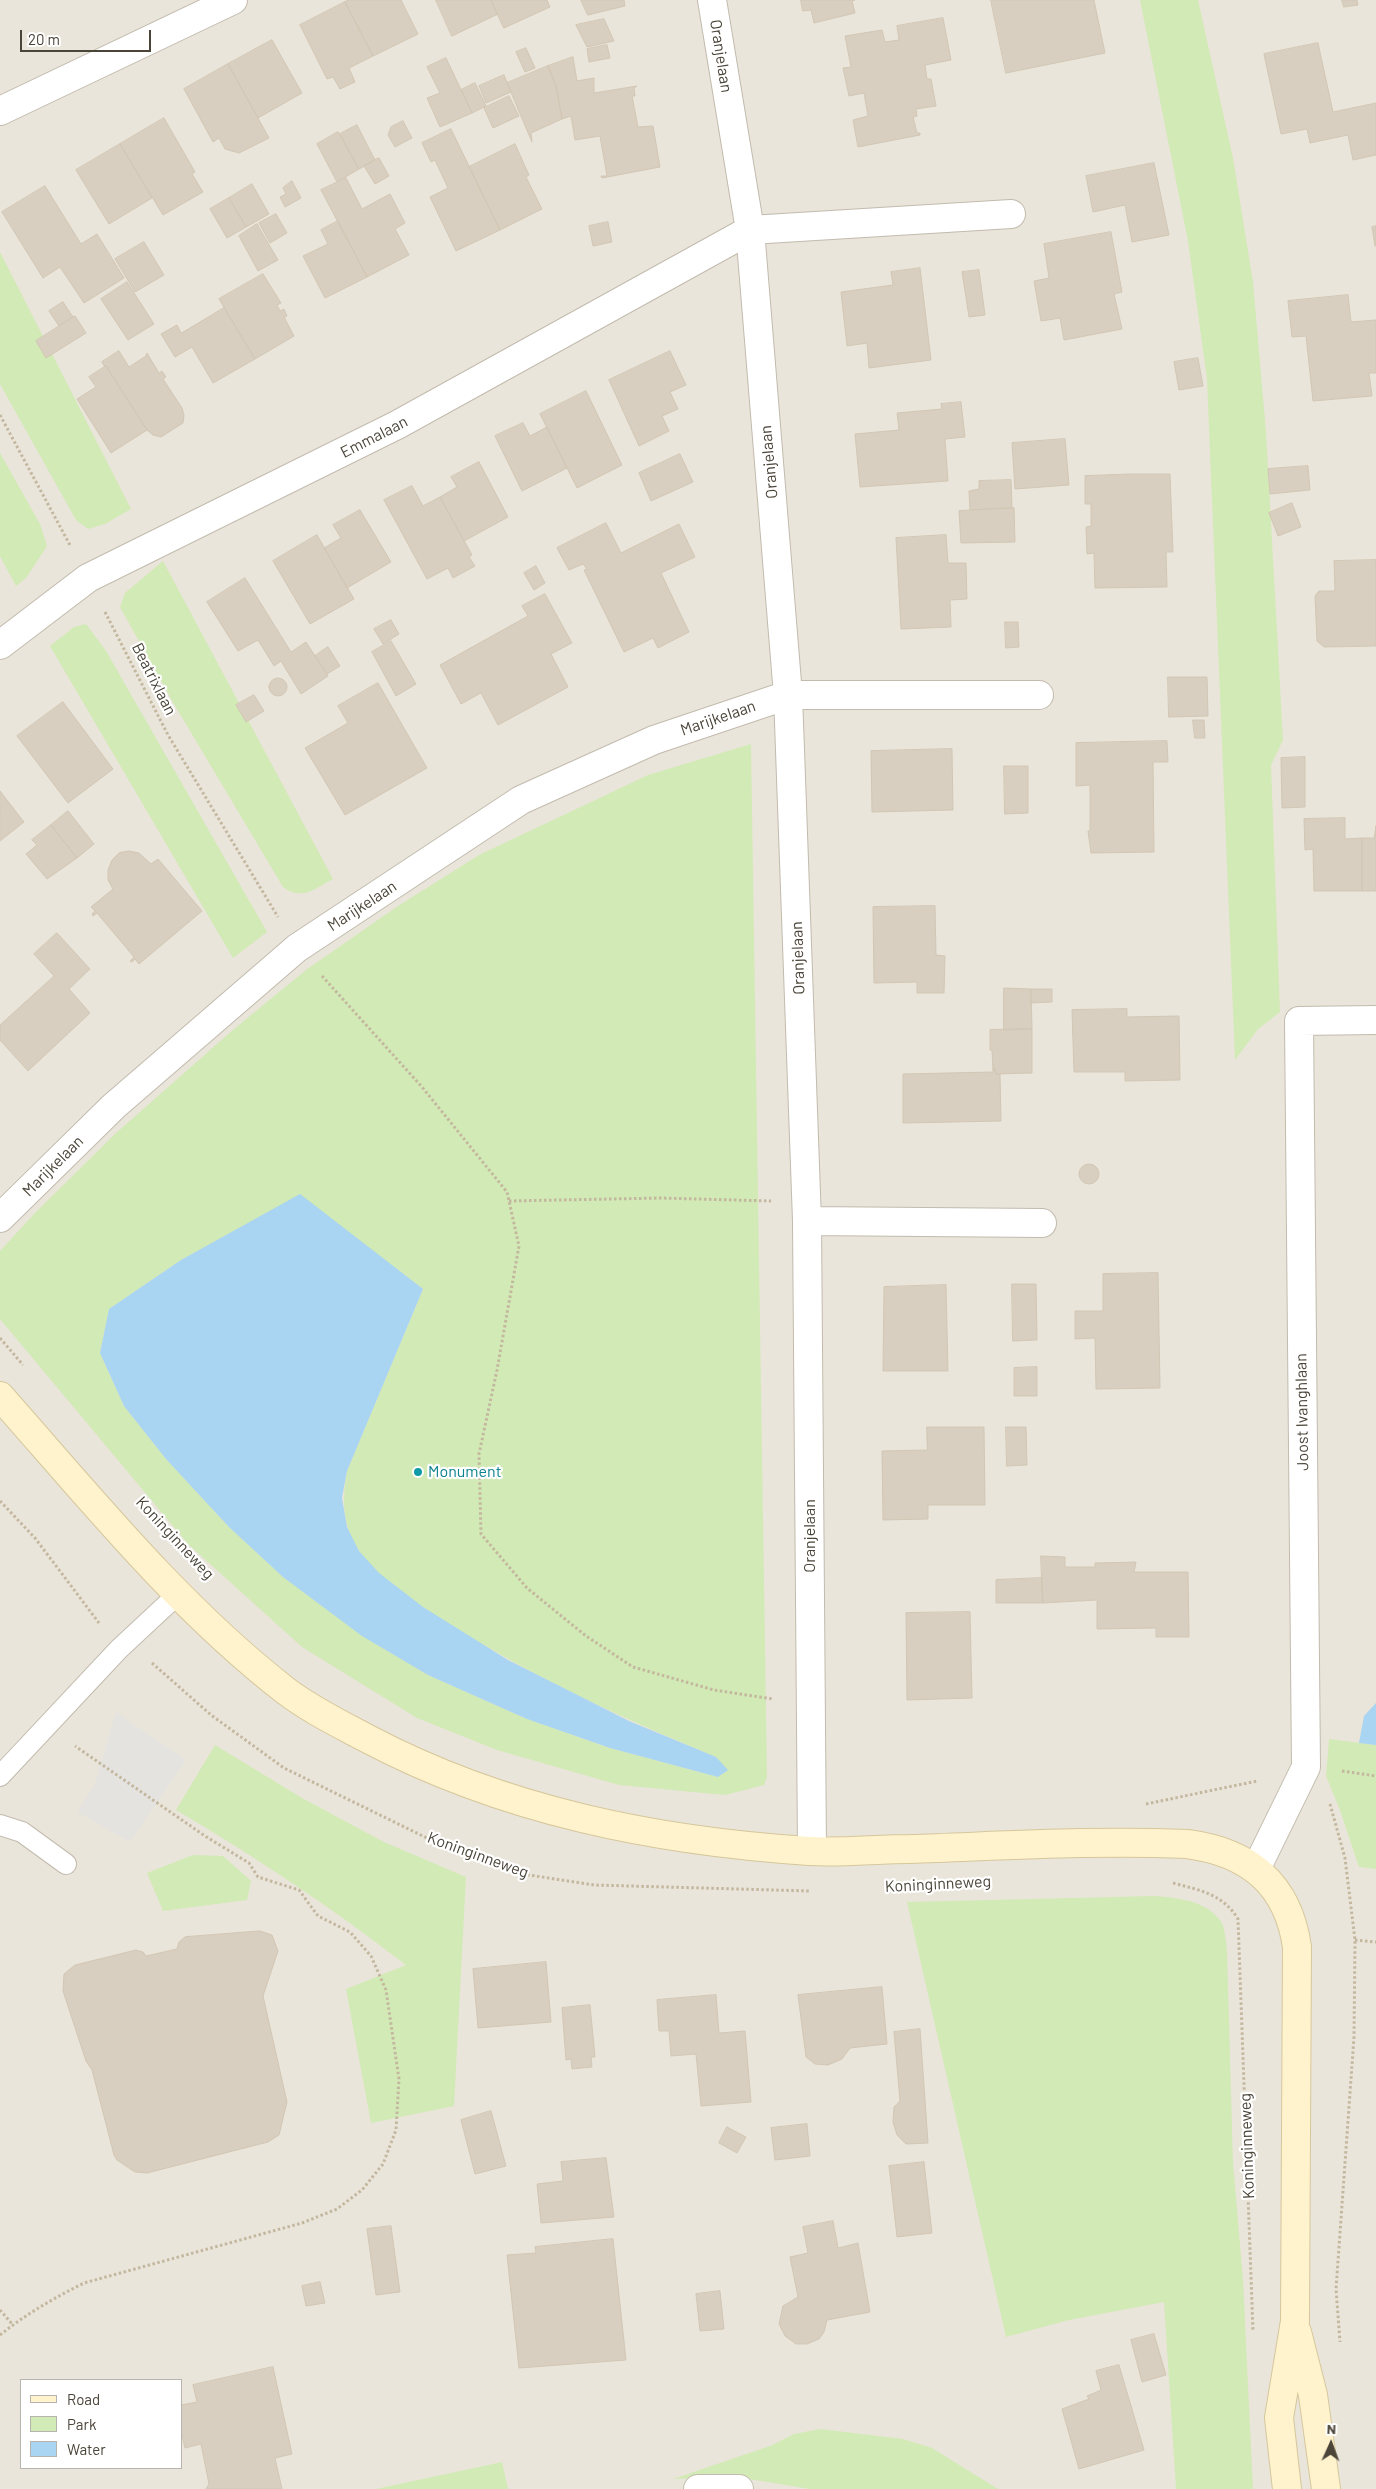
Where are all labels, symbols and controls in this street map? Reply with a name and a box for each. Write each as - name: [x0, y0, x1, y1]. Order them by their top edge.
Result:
- street label: Oranjelaan: [706, 18, 736, 94]
- scale bar: [22, 20, 154, 52]
- text: 20 m: [28, 30, 60, 48]
- street label: Emmalaan: [337, 412, 411, 462]
- street label: Oranjelaan: [756, 424, 782, 500]
- street label: Beatrixlaan: [128, 640, 180, 718]
- street label: Marijkelaan: [678, 696, 758, 740]
- street label: Marijkelaan: [324, 877, 400, 935]
- street label: Oranjelaan: [787, 921, 809, 995]
- street label: Marijkelaan: [19, 1132, 87, 1200]
- street label: Joost Ivanghlaan: [1291, 1353, 1313, 1471]
- place label: Monument: [428, 1462, 501, 1482]
- marker: Monument: [412, 1466, 424, 1478]
- street label: Koninginneweg: [132, 1493, 218, 1583]
- street label: Oranjelaan: [800, 1499, 820, 1573]
- street label: Koninginneweg: [425, 1828, 531, 1882]
- street label: Koninginneweg: [885, 1872, 991, 1896]
- street label: Koninginneweg: [1236, 2093, 1258, 2199]
- legend: [20, 2379, 182, 2469]
- text: Road: [67, 2390, 100, 2408]
- text: Park: [67, 2415, 96, 2433]
- north arrow: [1306, 2419, 1356, 2469]
- text: N: [1327, 2420, 1336, 2437]
- text: Water: [67, 2440, 106, 2458]

